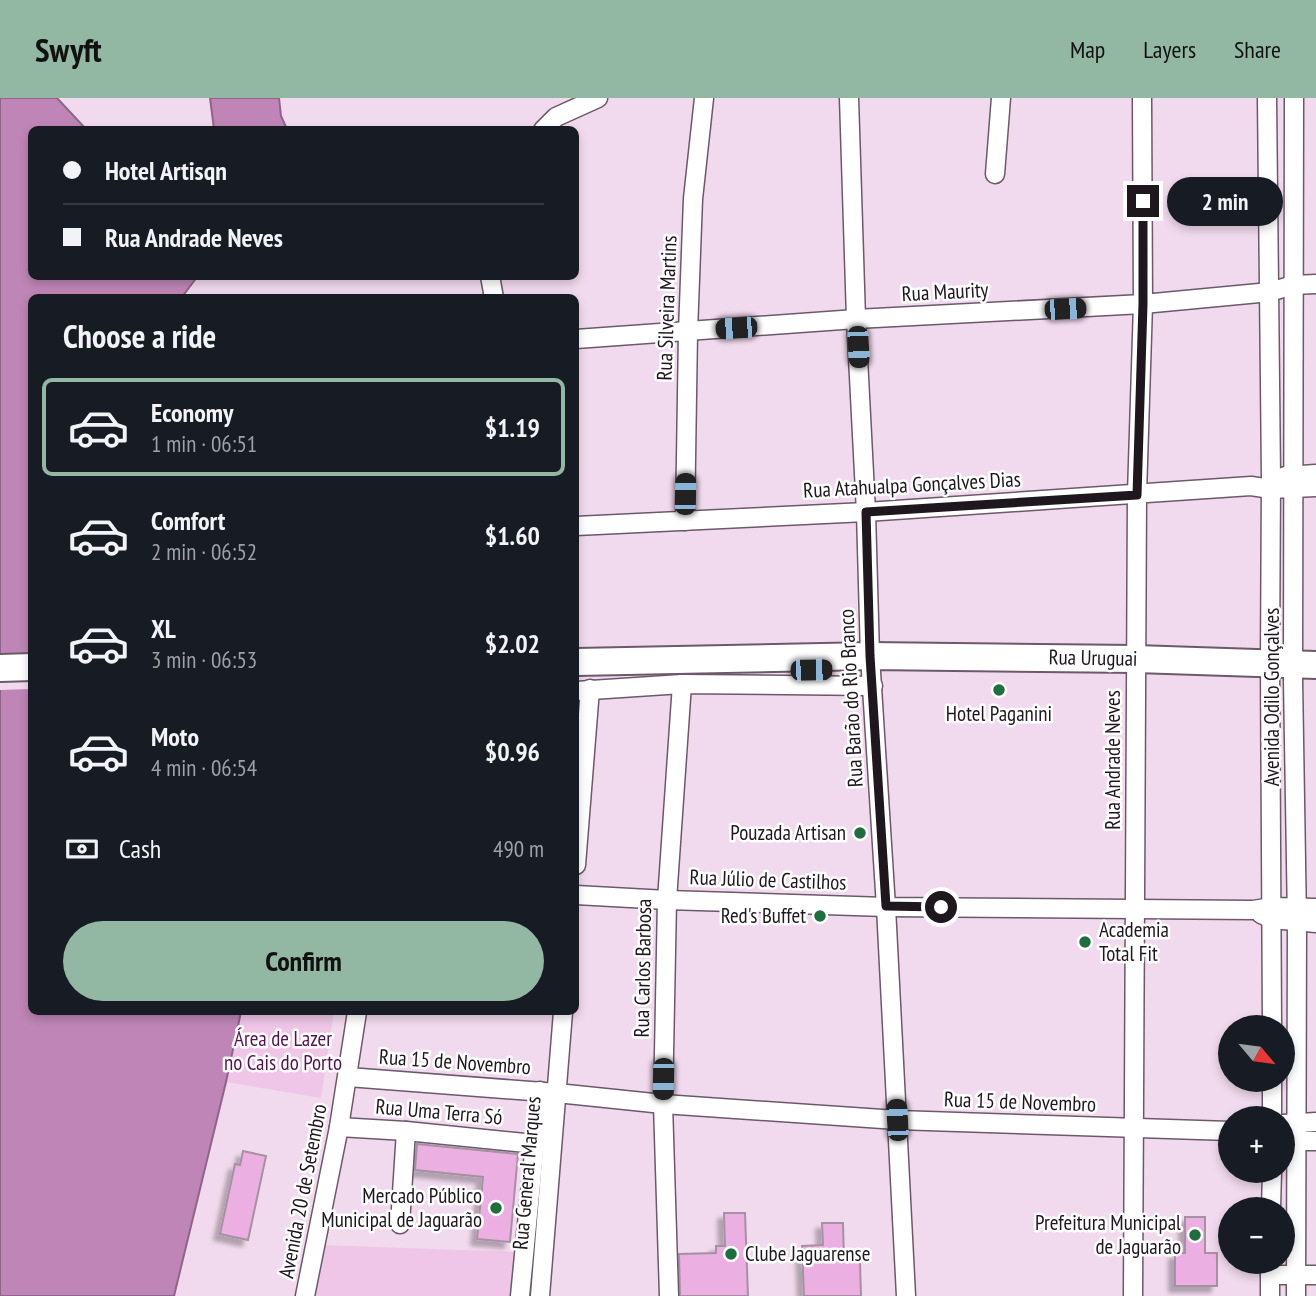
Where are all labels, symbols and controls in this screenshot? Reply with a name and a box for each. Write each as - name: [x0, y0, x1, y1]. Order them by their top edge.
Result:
- text: Swyft: [35, 28, 102, 71]
- text: Map: [1070, 34, 1105, 65]
- text: Layers: [1143, 34, 1196, 65]
- text: Share: [1234, 34, 1281, 65]
- text: Hotel Artisqn: [105, 154, 227, 187]
- callout: 2 min: [1168, 176, 1283, 226]
- route end: [1127, 185, 1159, 217]
- text: 2 min: [1202, 187, 1248, 216]
- text: Rua Andrade Neves: [105, 221, 283, 254]
- street label: Rua Silveira Martins: [650, 235, 683, 381]
- street label: Rua Maurity: [901, 276, 989, 307]
- car: [1044, 297, 1087, 321]
- text: Choose a ride: [63, 315, 216, 357]
- car: [715, 316, 758, 340]
- car: [847, 325, 870, 369]
- icon: car: [67, 396, 130, 459]
- text: Economy: [151, 396, 233, 429]
- text: $1.19: [485, 411, 540, 444]
- text: 1 min · 06:51: [151, 429, 257, 458]
- street label: Rua Atahualpa Gonçalves Dias: [803, 465, 1021, 504]
- car: [675, 473, 696, 515]
- icon: car: [67, 504, 130, 567]
- text: Comfort: [151, 504, 225, 537]
- text: $1.60: [485, 519, 540, 552]
- text: 2 min · 06:52: [151, 537, 257, 566]
- street label: Rua Barão do Rio Branco: [832, 608, 869, 788]
- street label: Avenida Odilo Gonçalves: [1258, 608, 1285, 786]
- icon: car: [67, 612, 130, 675]
- text: XL: [151, 612, 176, 645]
- text: $2.02: [485, 627, 540, 660]
- street label: Rua Uruguai: [1048, 643, 1138, 672]
- text: 3 min · 06:53: [151, 645, 257, 674]
- car: [790, 659, 833, 681]
- marker: Hotel Paganini: [991, 682, 1007, 698]
- street label: Rua Andrade Neves: [1099, 690, 1126, 830]
- place label: Hotel Paganini: [946, 700, 1052, 727]
- icon: car: [67, 720, 130, 783]
- text: Moto: [151, 720, 199, 753]
- text: $0.96: [485, 735, 540, 768]
- text: 4 min · 06:54: [151, 753, 257, 782]
- place label: Pouzada Artisan: [730, 819, 846, 846]
- marker: Pouzada Artisan: [852, 825, 868, 841]
- icon: cash: [63, 830, 101, 868]
- text: Cash: [119, 832, 161, 865]
- text: 490 m: [493, 834, 544, 863]
- street label: Rua Júlio de Castilhos: [689, 863, 847, 896]
- route start: [925, 891, 957, 923]
- street label: Rua Carlos Barbosa: [628, 898, 657, 1038]
- place label: Red's Buffet: [721, 902, 806, 929]
- marker: Red's Buffet: [812, 908, 828, 924]
- place label: Academia Total Fit: [1099, 916, 1169, 967]
- button: Confirm: [63, 921, 544, 1001]
- marker: Academia Total Fit: [1077, 934, 1093, 950]
- north arrow: [1218, 1015, 1295, 1092]
- map controls: [1218, 1015, 1295, 1274]
- park label: Área de Lazer no Cais do Porto: [224, 1025, 342, 1076]
- street label: Rua 15 de Novembro: [378, 1043, 532, 1080]
- car: [653, 1058, 674, 1100]
- street label: Rua 15 de Novembro: [943, 1085, 1097, 1118]
- street label: Rua Uma Terra Só: [374, 1093, 504, 1130]
- street label: Rua General Marques: [506, 1095, 547, 1251]
- car: [886, 1098, 909, 1142]
- street label: Avenida 20 de Setembro: [272, 1101, 333, 1280]
- button: +: [1218, 1106, 1295, 1183]
- place label: Mercado Público Municipal de Jaguarão: [321, 1182, 482, 1233]
- button: −: [1218, 1197, 1295, 1274]
- marker: Mercado Público Municipal de Jaguarão: [488, 1200, 504, 1216]
- place label: Prefeitura Municipal de Jaguarão: [1035, 1209, 1181, 1260]
- marker: Prefeitura Municipal de Jaguarão: [1187, 1227, 1203, 1243]
- place label: Clube Jaguarense: [745, 1240, 870, 1267]
- marker: Clube Jaguarense: [723, 1246, 739, 1262]

